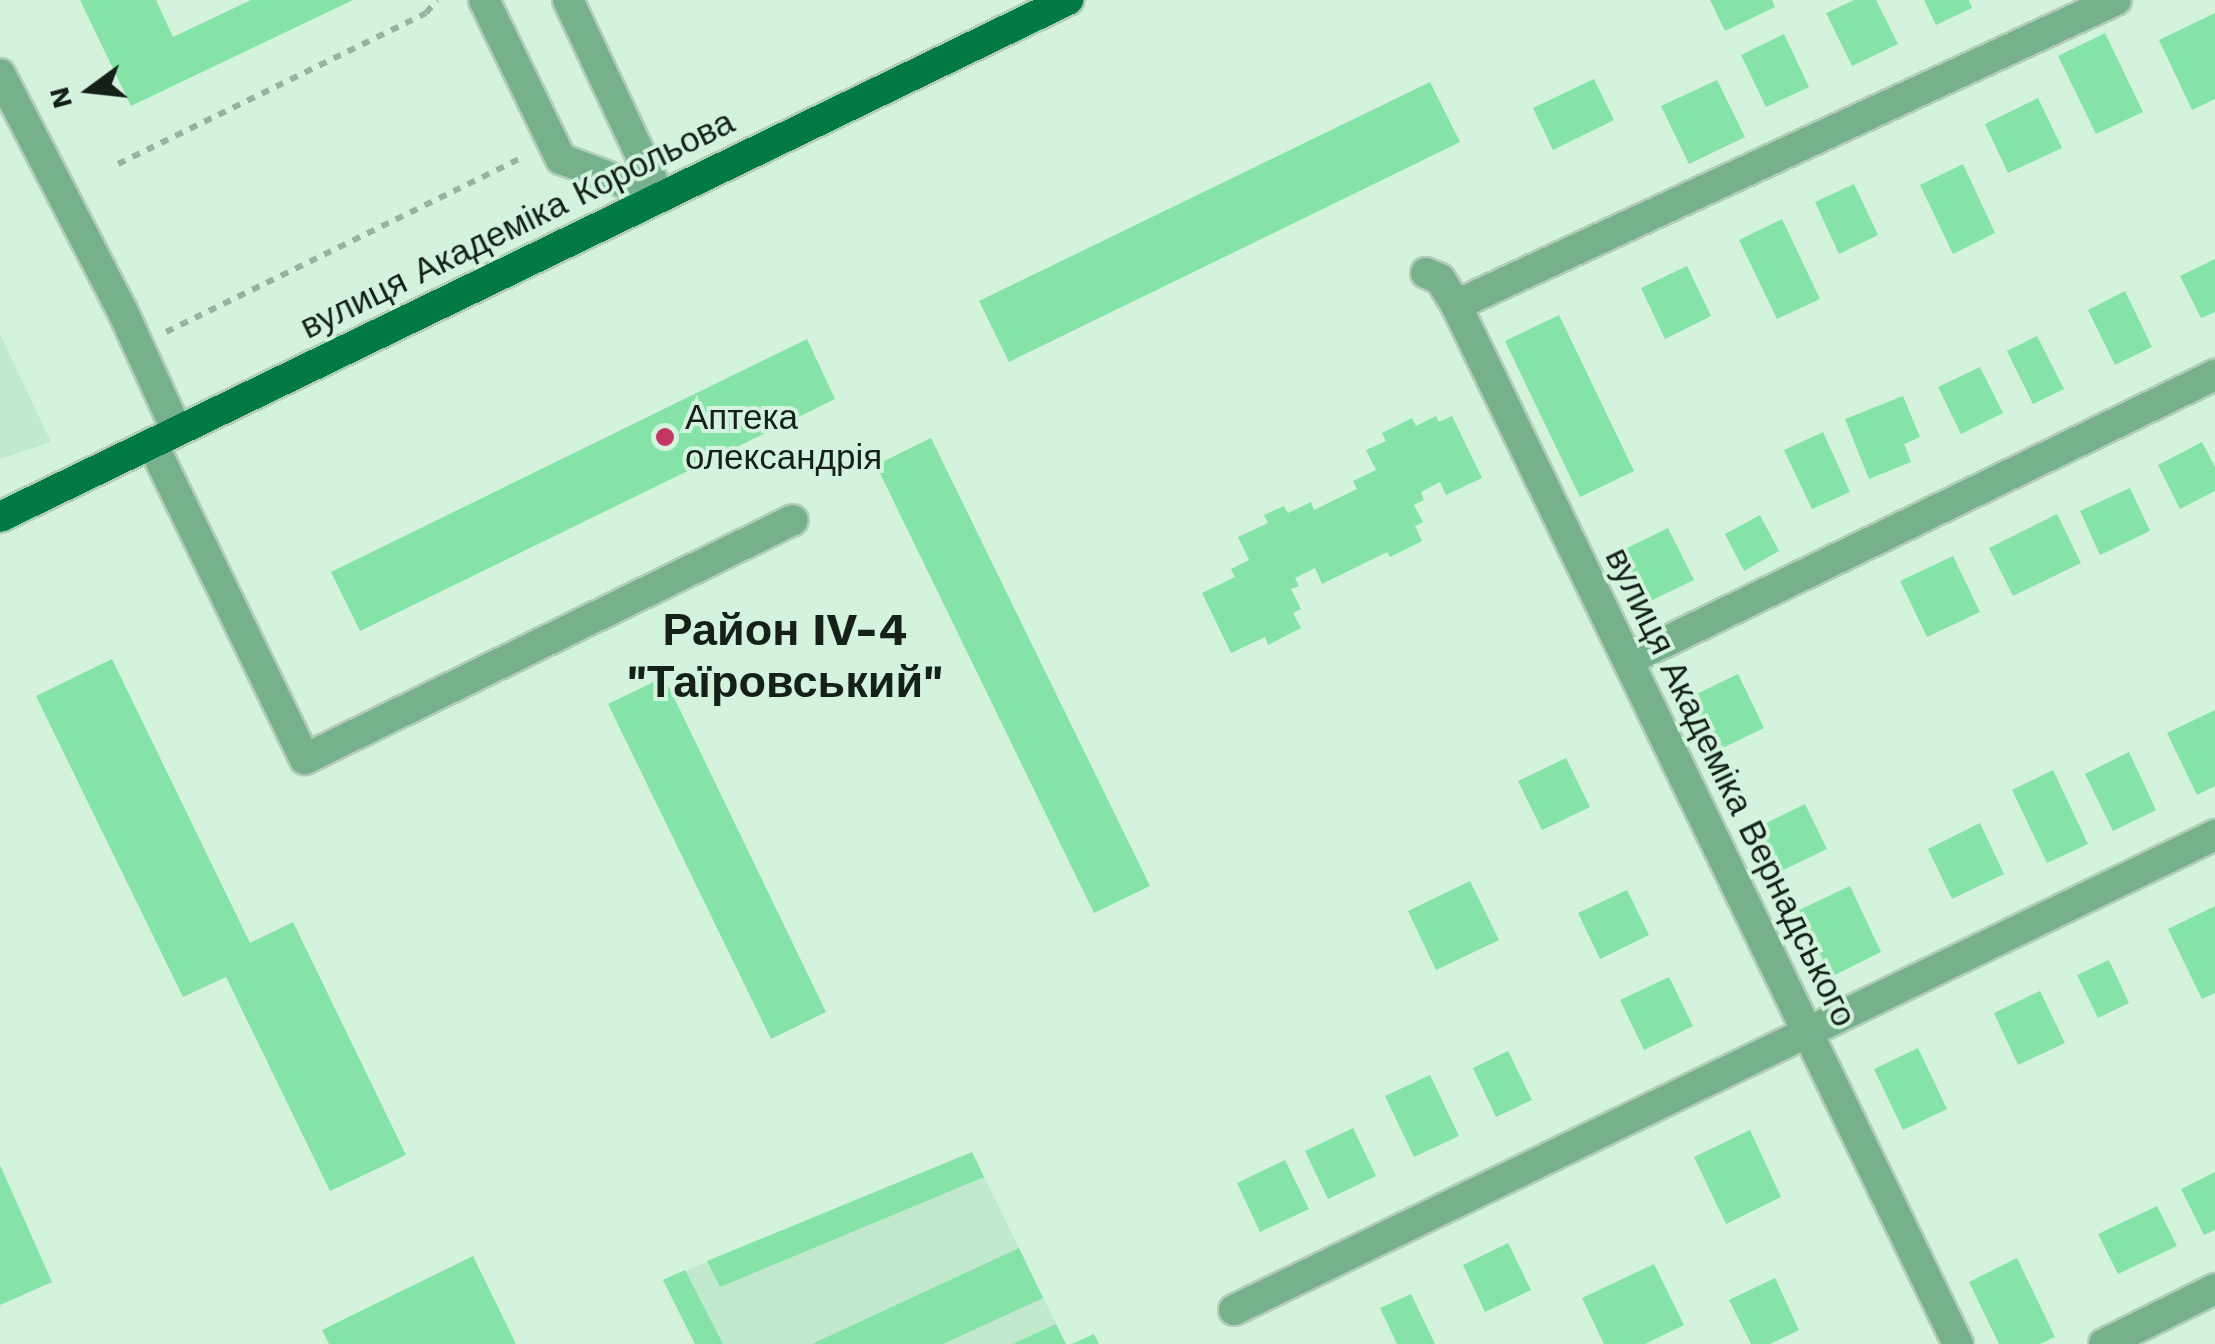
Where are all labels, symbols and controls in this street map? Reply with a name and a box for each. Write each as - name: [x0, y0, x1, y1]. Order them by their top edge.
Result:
- north arrow: [40, 40, 140, 140]
- text: N: [42, 84, 79, 112]
- street label: вулиця Академіка Корольова: [293, 100, 741, 348]
- place label: Аптека олександрія: [685, 396, 882, 478]
- marker: Аптека олександрія: [654, 426, 676, 448]
- street label: вулиця Академіка Вернадського: [1597, 541, 1865, 1033]
- district label: Район IV-4 "Таїровський": [627, 603, 943, 709]

